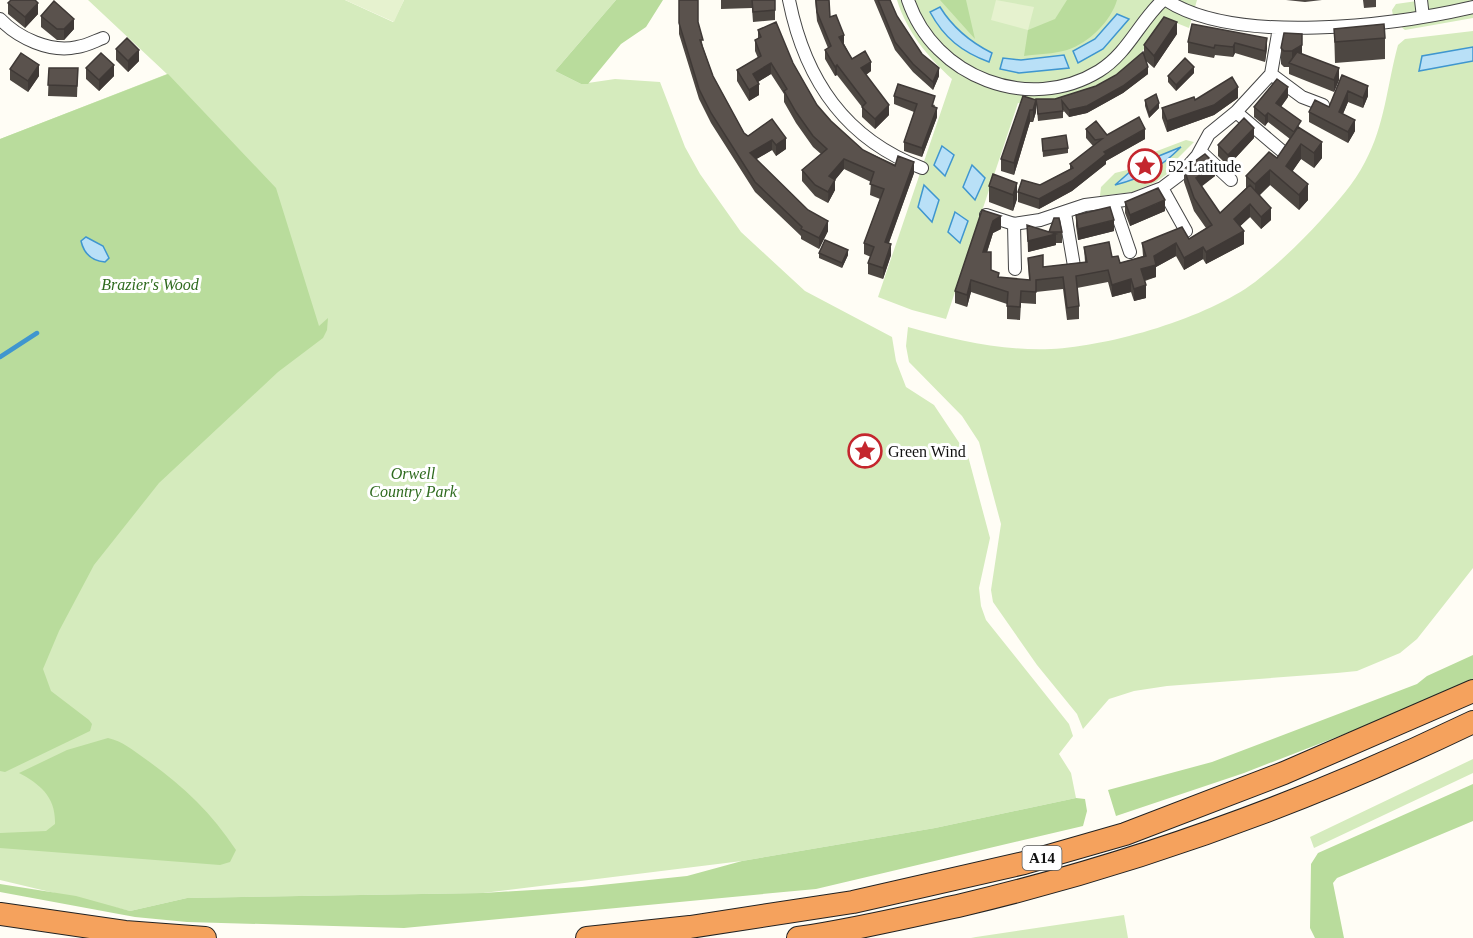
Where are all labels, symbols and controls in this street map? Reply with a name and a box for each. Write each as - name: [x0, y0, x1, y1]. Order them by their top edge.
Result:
- place icon: 52 Latitude: [1127, 148, 1163, 184]
- place label: 52 Latitude: [1168, 158, 1241, 175]
- park label: Brazier's Wood: [101, 276, 200, 293]
- place icon: Green Wind: [847, 433, 883, 469]
- place label: Green Wind: [888, 443, 966, 460]
- park label: Orwell Country Park: [369, 465, 458, 501]
- road number: A14: [1022, 846, 1062, 870]

